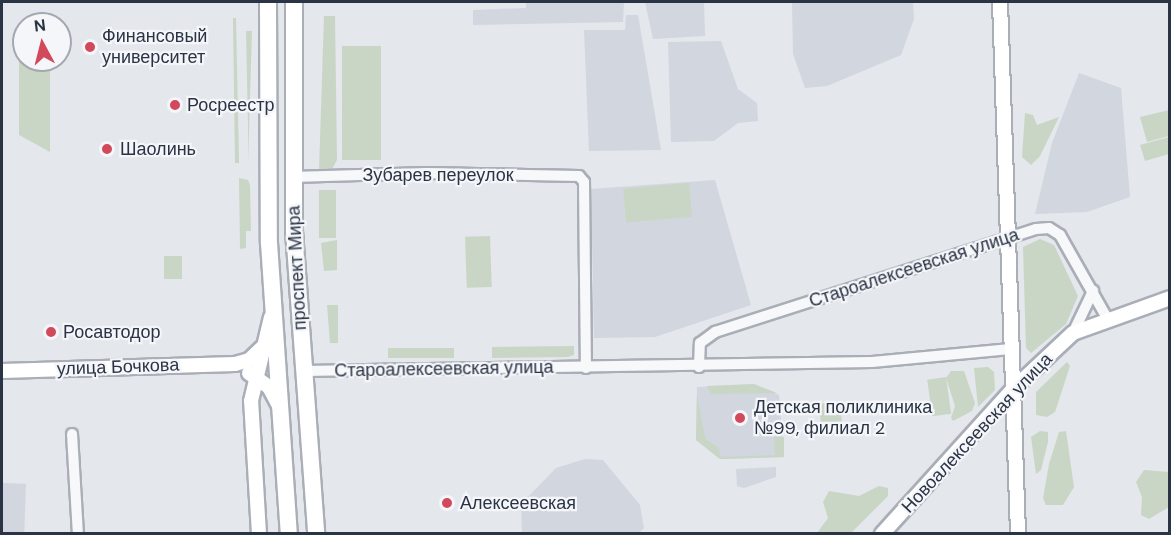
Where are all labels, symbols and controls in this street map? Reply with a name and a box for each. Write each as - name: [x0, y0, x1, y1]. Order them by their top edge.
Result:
- north arrow: [12, 12, 72, 72]
- text: N: [33, 14, 47, 37]
- place label: Финансовый университет: [102, 26, 207, 68]
- marker: Финансовый университет: [83, 40, 97, 54]
- place label: Росреестр: [187, 94, 275, 116]
- marker: Росреестр: [168, 98, 182, 112]
- place label: Шаолинь: [120, 138, 196, 160]
- marker: Шаолинь: [98, 140, 116, 158]
- street label: Зубарев переулок: [362, 164, 514, 186]
- street label: проспект Мира: [283, 205, 311, 331]
- street label: Староалексеевская улица: [806, 224, 1022, 312]
- place label: Росавтодор: [63, 321, 161, 343]
- marker: Росавтодор: [44, 325, 58, 339]
- street label: Новоалексеевская улица: [897, 349, 1057, 517]
- street label: улица Бочкова: [56, 354, 180, 380]
- street label: Староалексеевская улица: [334, 356, 554, 382]
- place label: Детская поликлиника №99, филиал 2: [754, 397, 932, 440]
- marker: Детская поликлиника №99, филиал 2: [731, 409, 749, 427]
- place label: Алексеевская: [460, 492, 576, 514]
- marker: Алексеевская: [438, 494, 456, 512]

